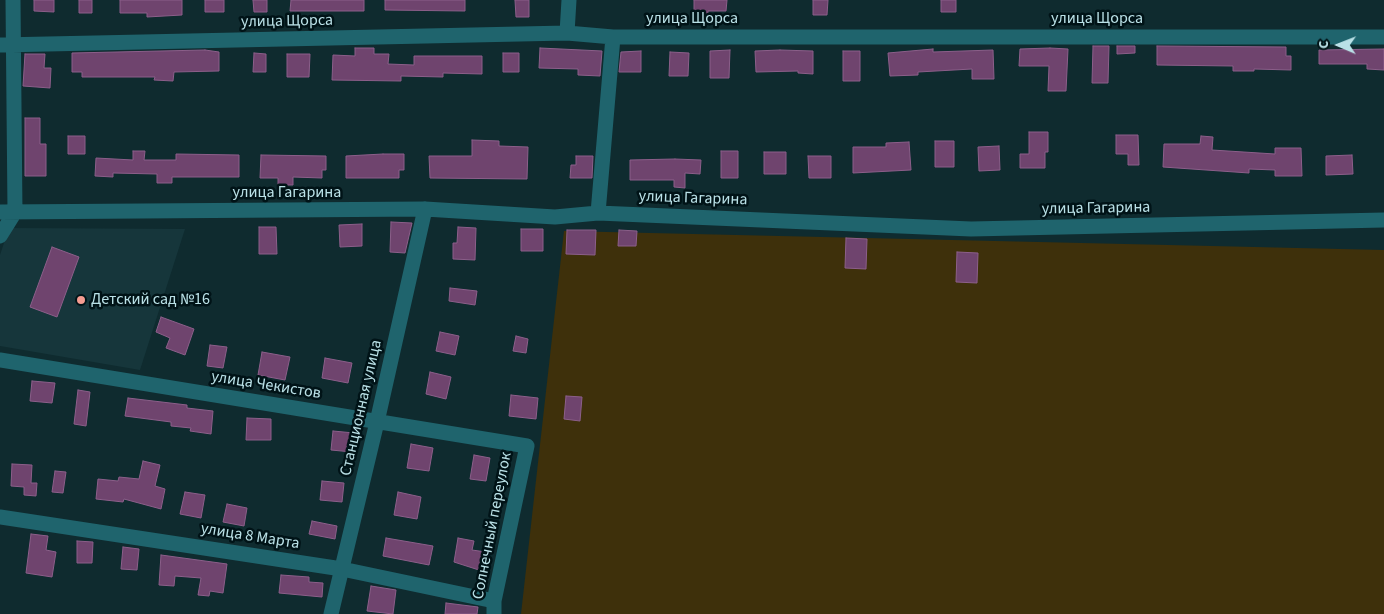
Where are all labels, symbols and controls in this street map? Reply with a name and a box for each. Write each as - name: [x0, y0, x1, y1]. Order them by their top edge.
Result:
- street label: улица Щорса: [646, 9, 738, 29]
- street label: улица Щорса: [1051, 9, 1143, 29]
- street label: улица Щорса: [241, 12, 333, 32]
- north arrow: [1314, 20, 1364, 70]
- text: С: [1314, 40, 1334, 49]
- street label: улица Гагарина: [233, 183, 341, 203]
- street label: улица Гагарина: [638, 188, 748, 210]
- street label: улица Гагарина: [1041, 198, 1151, 220]
- place label: Детский сад №16: [91, 290, 210, 310]
- marker: Детский сад №16: [75, 294, 87, 306]
- street label: Станционная улица: [337, 338, 387, 478]
- street label: улица Чекистов: [210, 368, 322, 404]
- street label: Солнечный переулок: [469, 451, 517, 601]
- street label: улица 8 Марта: [199, 520, 301, 554]

